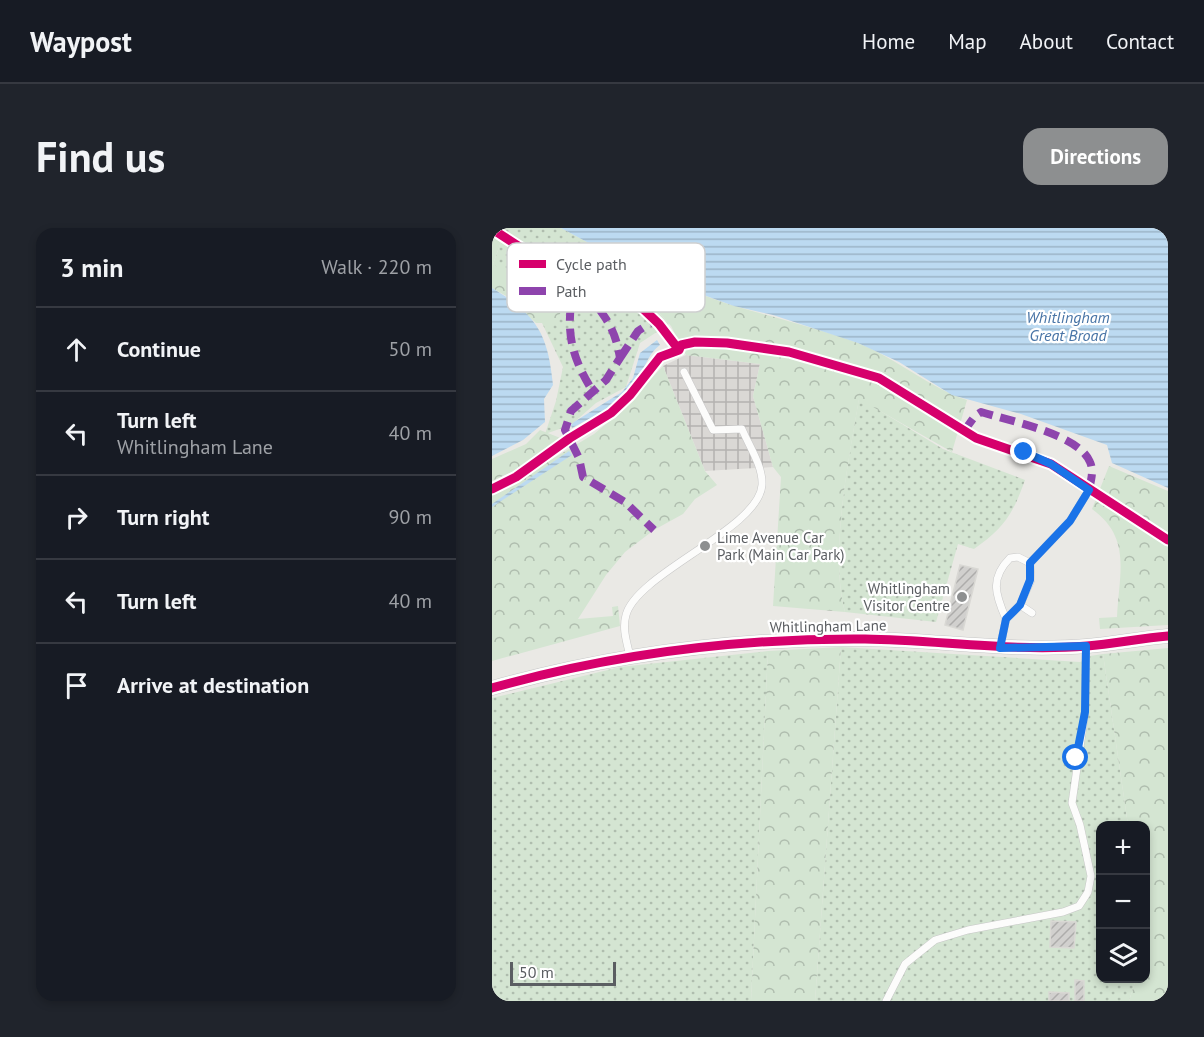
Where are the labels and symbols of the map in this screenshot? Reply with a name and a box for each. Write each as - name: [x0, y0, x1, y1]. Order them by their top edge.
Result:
- legend: [507, 243, 705, 312]
- text: Cycle path: [556, 254, 627, 274]
- text: Path: [556, 281, 587, 301]
- water label: Whitlingham Great Broad: [1026, 307, 1110, 345]
- route end: [1010, 438, 1036, 464]
- place label: Lime Avenue Car Park (Main Car Park): [717, 528, 845, 564]
- marker: Lime Avenue Car Park (Main Car Park): [698, 539, 712, 553]
- place label: Whitlingham Visitor Centre: [862, 579, 950, 615]
- marker: Whitlingham Visitor Centre: [955, 590, 969, 604]
- street label: Whitlingham Lane: [769, 615, 887, 637]
- route start: [1062, 744, 1088, 770]
- scale bar: [510, 959, 616, 986]

